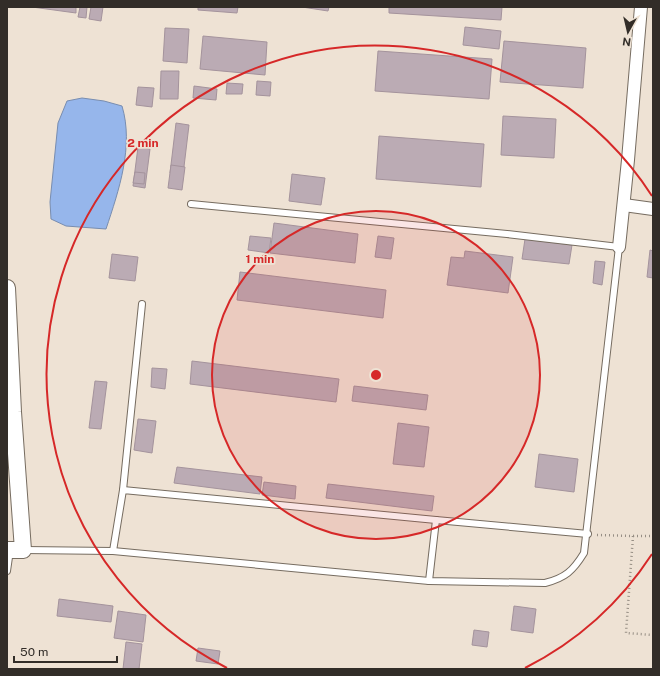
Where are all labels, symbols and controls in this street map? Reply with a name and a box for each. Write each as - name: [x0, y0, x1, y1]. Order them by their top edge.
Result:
- north arrow: [608, 12, 648, 52]
- text: N: [622, 35, 632, 48]
- text: 2 min: [127, 136, 159, 150]
- text: 1 min: [246, 252, 274, 266]
- centre of rings: [369, 368, 383, 382]
- scale bar: [14, 638, 117, 664]
- text: 50 m: [20, 645, 48, 659]

